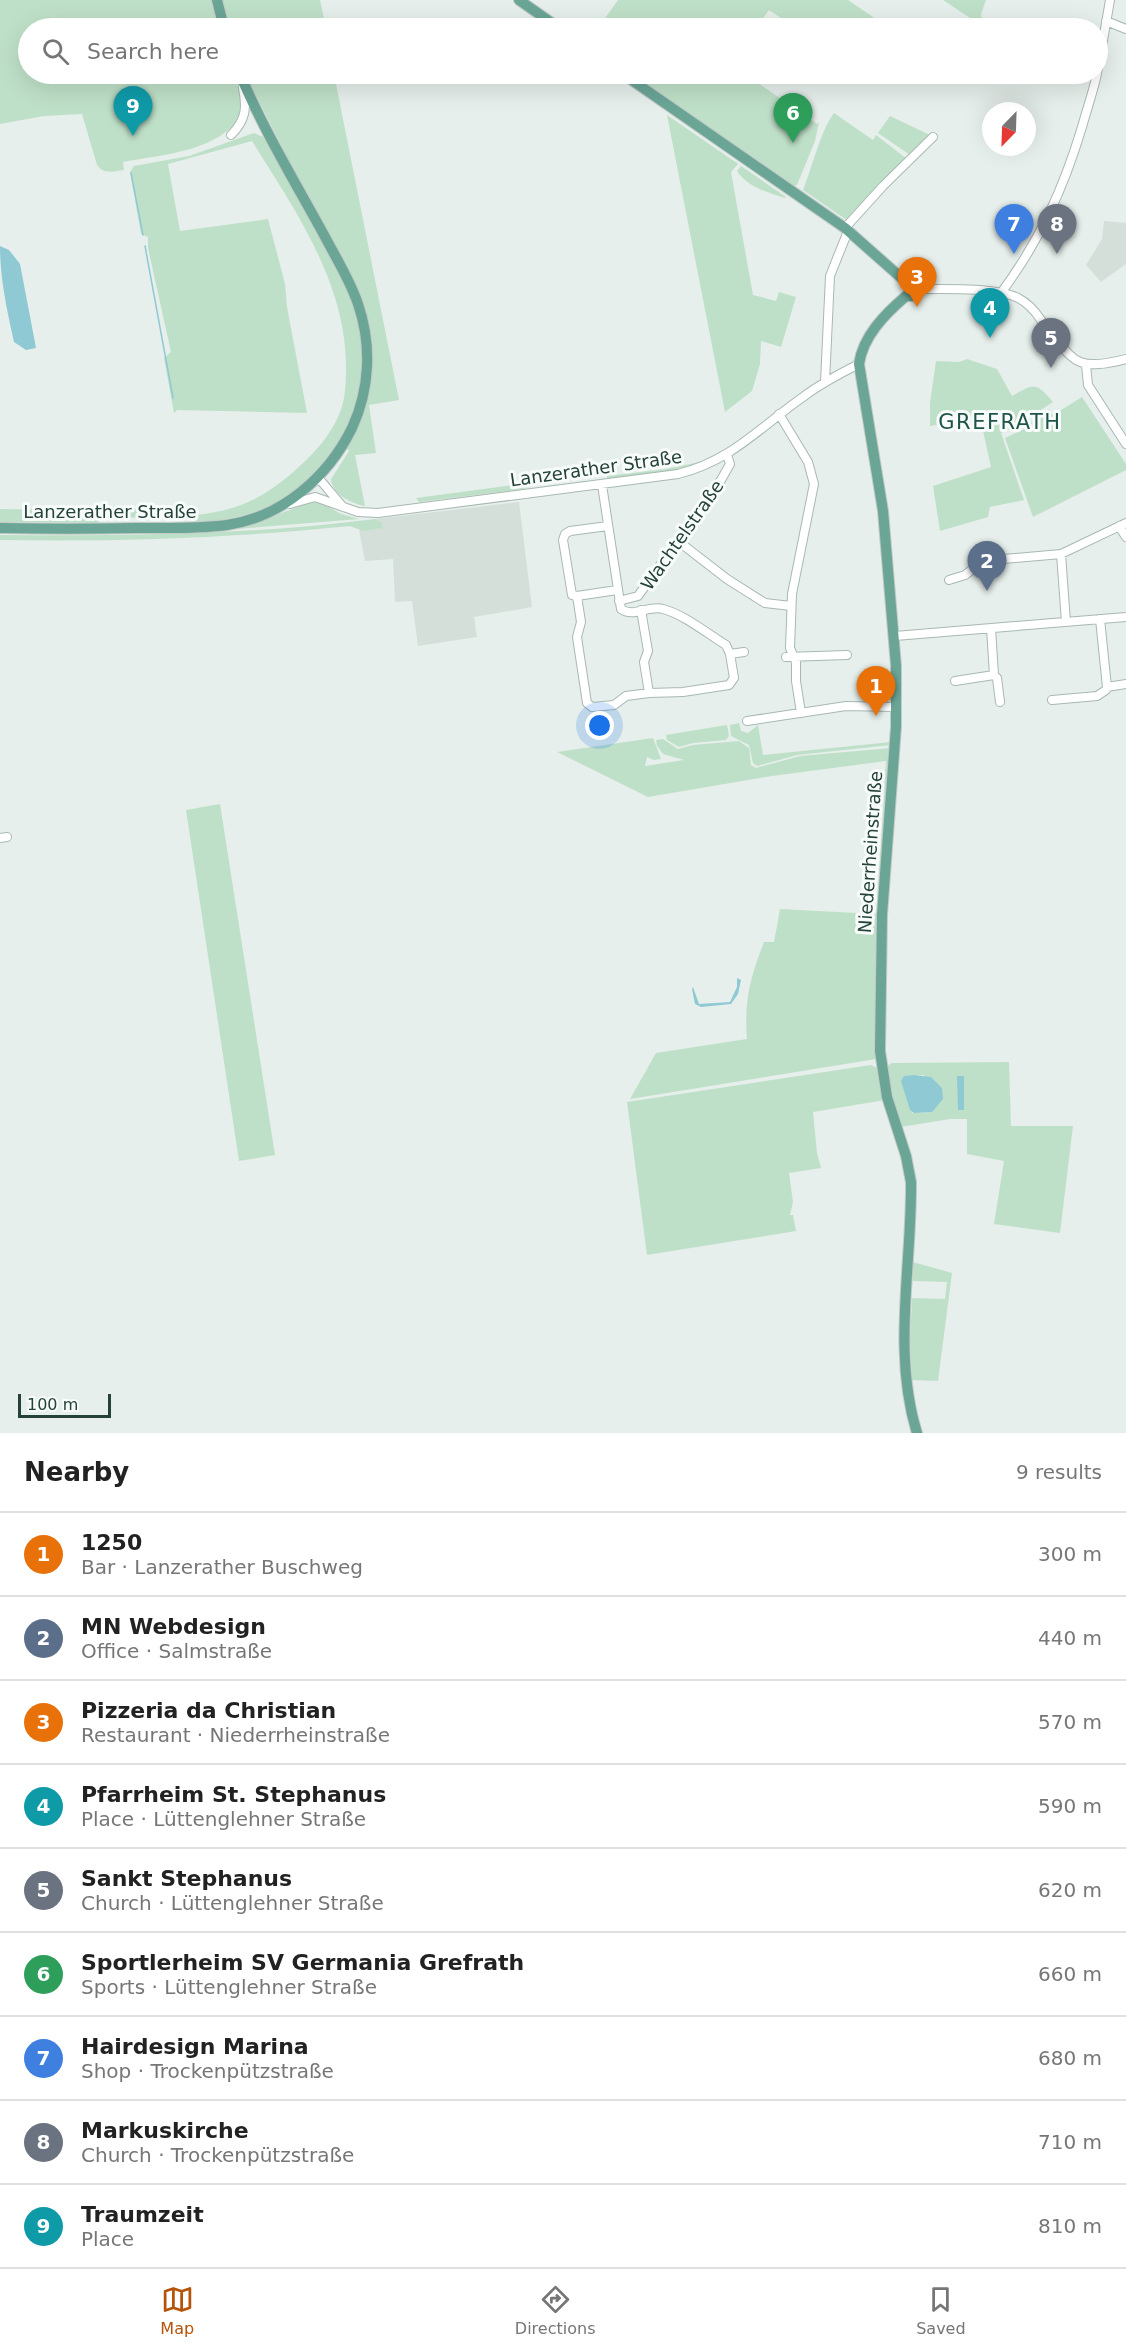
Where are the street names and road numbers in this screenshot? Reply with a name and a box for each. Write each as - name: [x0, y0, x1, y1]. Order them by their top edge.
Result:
- street label: Lanzerather Straße: [509, 446, 683, 490]
- street label: Wachtelstraße: [636, 476, 728, 594]
- street label: Lanzerather Straße: [23, 501, 197, 522]
- street label: Niederrheinstraße: [854, 770, 886, 934]

